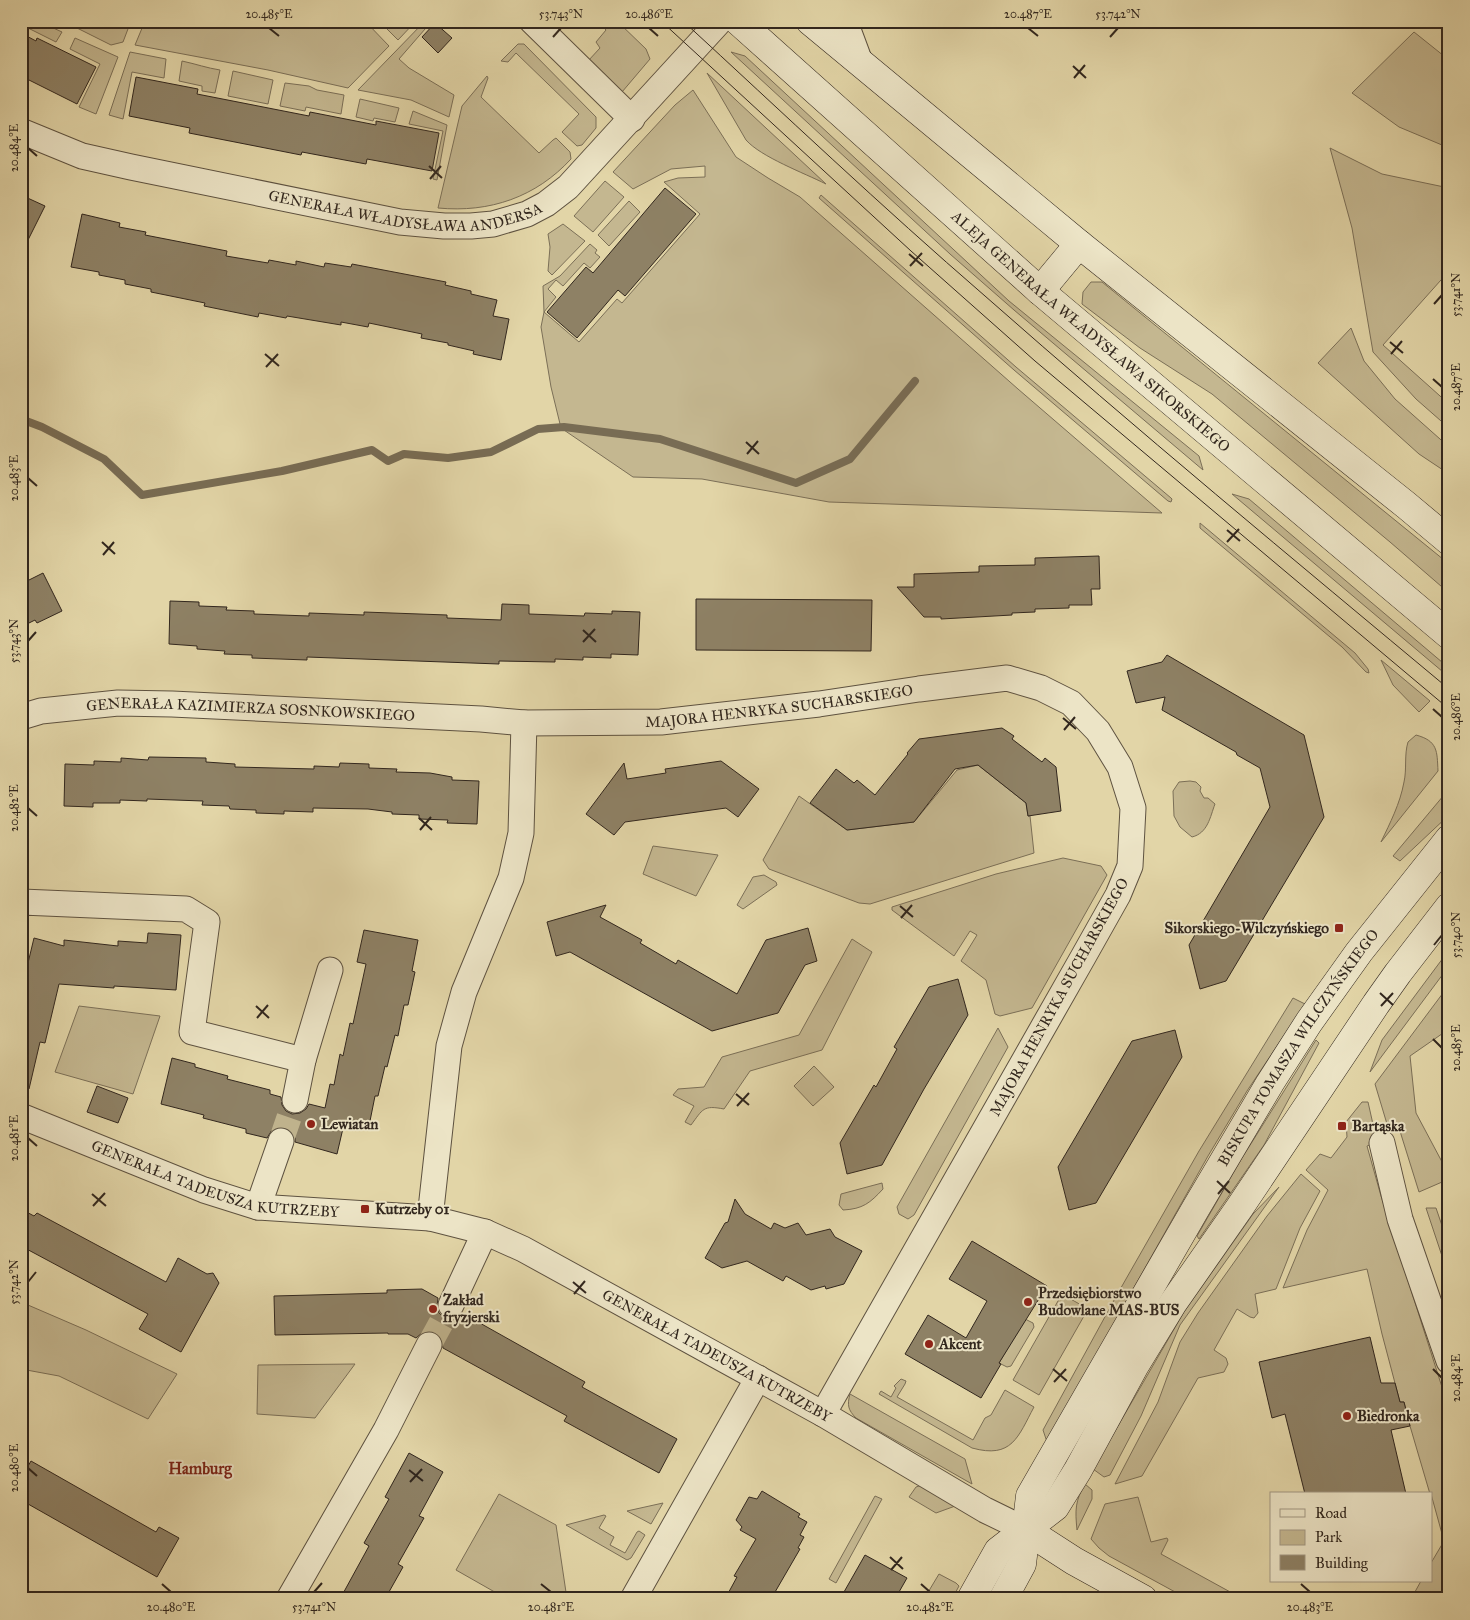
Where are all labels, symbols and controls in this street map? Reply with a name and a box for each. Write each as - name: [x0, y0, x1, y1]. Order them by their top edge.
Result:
- text: 20.485°E: [245, 7, 293, 21]
- text: 53.743°N: [539, 7, 583, 21]
- text: 20.486°E: [625, 7, 673, 21]
- text: 20.487°E: [1004, 7, 1052, 21]
- text: 53.742°N: [1095, 7, 1141, 21]
- text: 20.484°E: [7, 123, 21, 172]
- street label: GENERAŁA WŁADYSŁAWA ANDERSA: [267, 186, 545, 235]
- street label: ALEJA GENERAŁA WŁADYSŁAWA SIKORSKIEGO: [947, 206, 1234, 456]
- text: 53.741°N: [1449, 273, 1463, 317]
- text: 20.487°E: [1449, 363, 1463, 411]
- text: 20.483°E: [7, 454, 21, 501]
- text: 53.743°N: [7, 619, 21, 663]
- street label: MAJORA HENRYKA SUCHARSKIEGO: [645, 681, 914, 731]
- text: 20.486°E: [1449, 693, 1463, 741]
- street label: GENERAŁA KAZIMIERZA SOSNKOWSKIEGO: [85, 694, 415, 725]
- text: 20.482°E: [7, 784, 21, 832]
- street label: MAJORA HENRYKA SUCHARSKIEGO: [986, 875, 1133, 1120]
- text: 53.740°N: [1449, 912, 1463, 958]
- place label: Sikorskiego-Wilczyńskiego: [1165, 919, 1329, 938]
- marker: Sikorskiego-Wilczyńskiego: [1333, 922, 1345, 934]
- street label: BISKUPA TOMASZA WILCZYŃSKIEGO: [1214, 926, 1383, 1169]
- text: 20.485°E: [1449, 1024, 1463, 1072]
- text: 20.481°E: [7, 1114, 21, 1161]
- place label: Lewiatan: [321, 1115, 379, 1133]
- place label: Bartąska: [1352, 1117, 1405, 1135]
- marker: Lewiatan: [305, 1118, 317, 1130]
- marker: Bartąska: [1336, 1120, 1348, 1132]
- street label: GENERAŁA TADEUSZA KUTRZEBY: [89, 1136, 340, 1221]
- place label: Kutrzeby 01: [375, 1200, 449, 1219]
- marker: Kutrzeby 01: [359, 1203, 371, 1215]
- text: 53.742°N: [7, 1259, 21, 1305]
- place label: Przedsiębiorstwo Budowlane MAS-BUS: [1038, 1284, 1180, 1319]
- street label: GENERAŁA TADEUSZA KUTRZEBY: [599, 1285, 835, 1426]
- place label: Zakład fryzjerski: [442, 1291, 501, 1327]
- marker: Przedsiębiorstwo Budowlane MAS-BUS: [1022, 1296, 1034, 1308]
- marker: Zakład fryzjerski: [427, 1303, 439, 1315]
- place label: Akcent: [938, 1335, 983, 1353]
- marker: Akcent: [923, 1338, 935, 1350]
- text: 20.484°E: [1449, 1353, 1463, 1402]
- place label: Biedronka: [1357, 1407, 1420, 1425]
- marker: Biedronka: [1341, 1410, 1353, 1422]
- text: 20.480°E: [7, 1443, 21, 1492]
- district label: Hamburg: [168, 1459, 232, 1479]
- legend: [1270, 1492, 1432, 1582]
- text: Road: [1315, 1504, 1347, 1522]
- text: Park: [1315, 1528, 1342, 1546]
- text: Building: [1315, 1554, 1369, 1572]
- text: 20.480°E: [147, 1600, 196, 1614]
- text: 53.741°N: [292, 1600, 336, 1614]
- text: 20.481°E: [528, 1600, 575, 1614]
- text: 20.482°E: [906, 1600, 954, 1614]
- text: 20.483°E: [1287, 1600, 1334, 1614]

